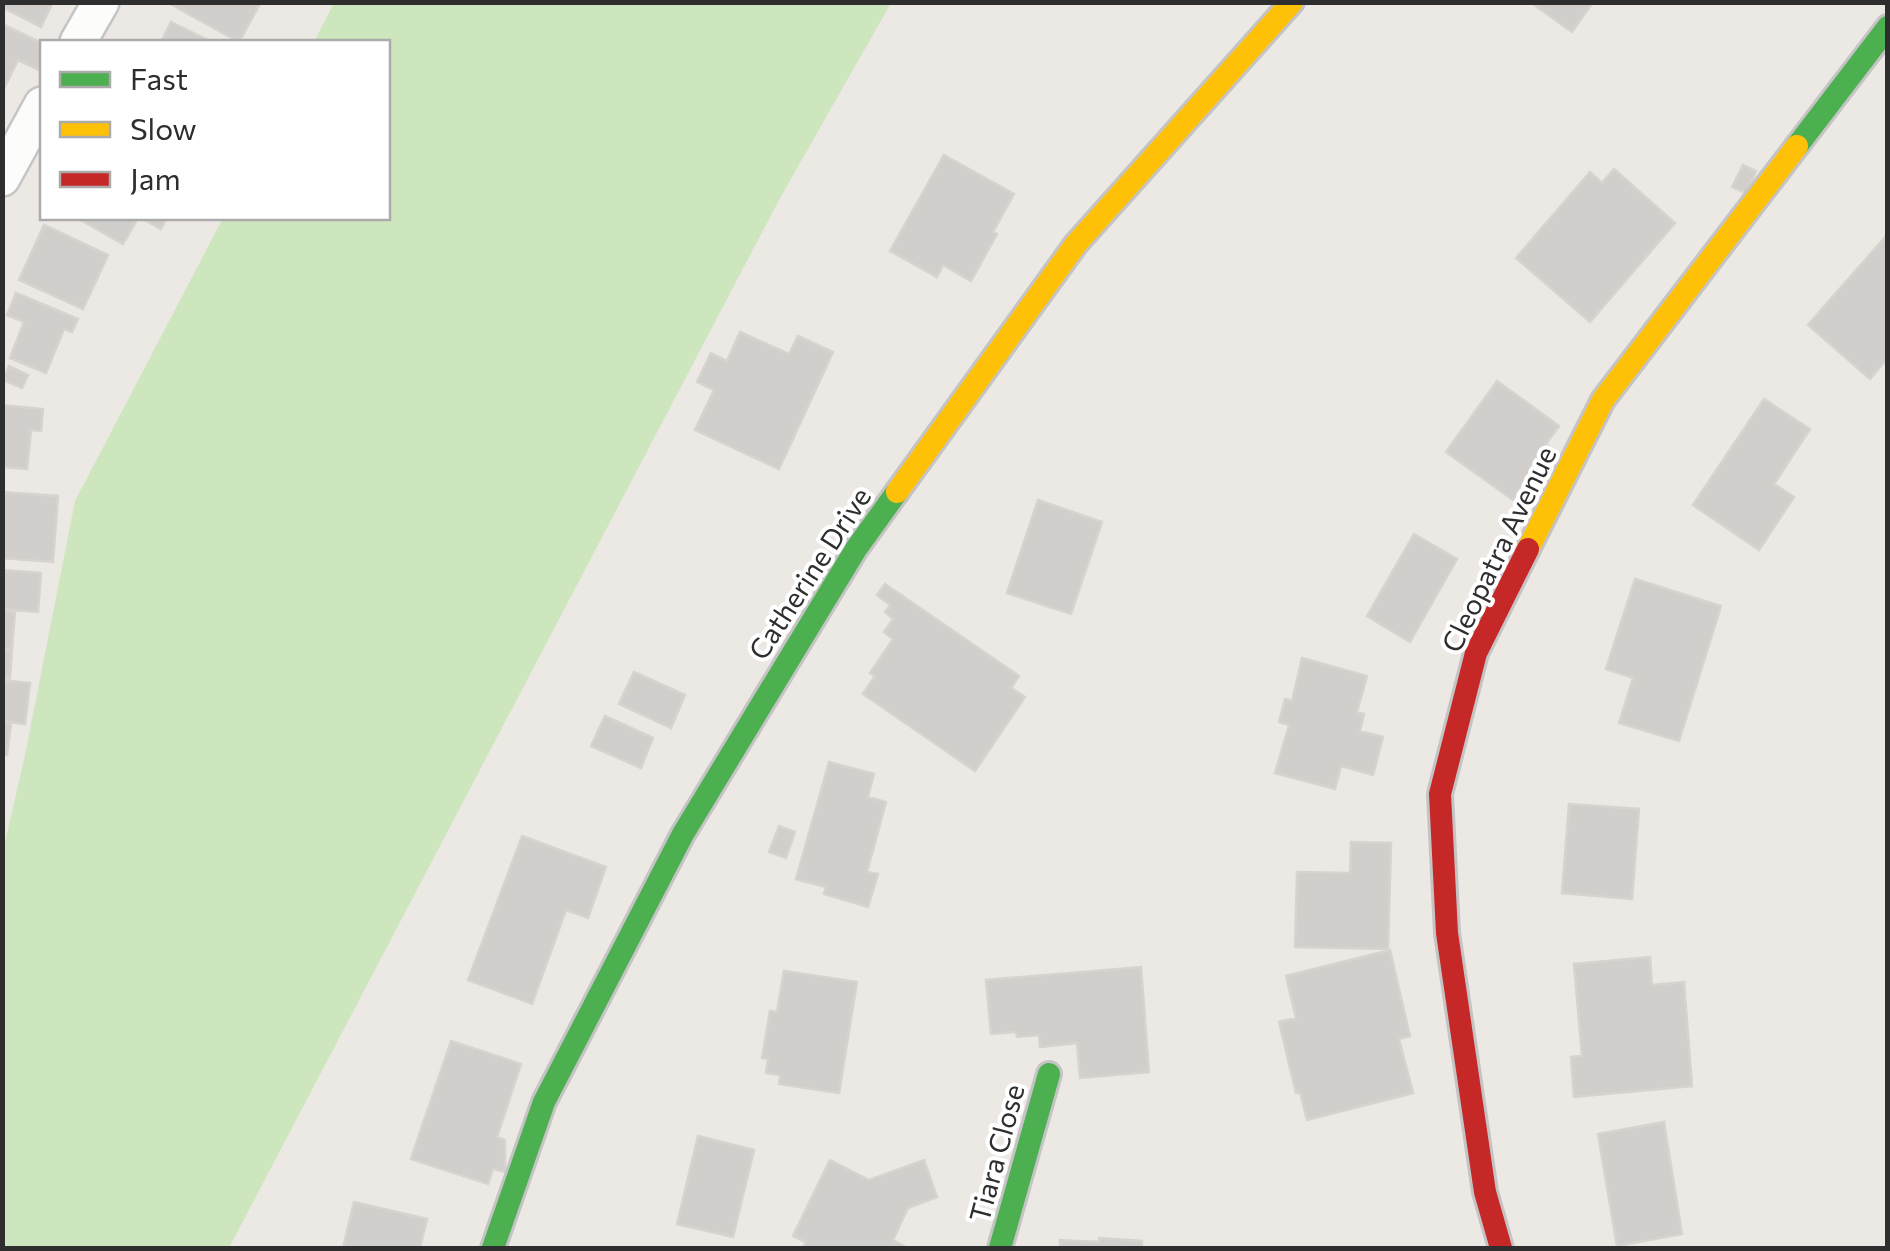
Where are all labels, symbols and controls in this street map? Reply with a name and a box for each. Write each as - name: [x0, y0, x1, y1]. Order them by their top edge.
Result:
- legend: [40, 40, 390, 220]
- text: Fast: [130, 59, 188, 96]
- text: Slow: [130, 109, 197, 146]
- text: Jam: [130, 159, 181, 196]
- street label: Cleopatra Avenue: [1433, 441, 1563, 657]
- street label: Catherine Drive: [741, 481, 877, 665]
- street label: Tiara Close: [961, 1081, 1031, 1225]

